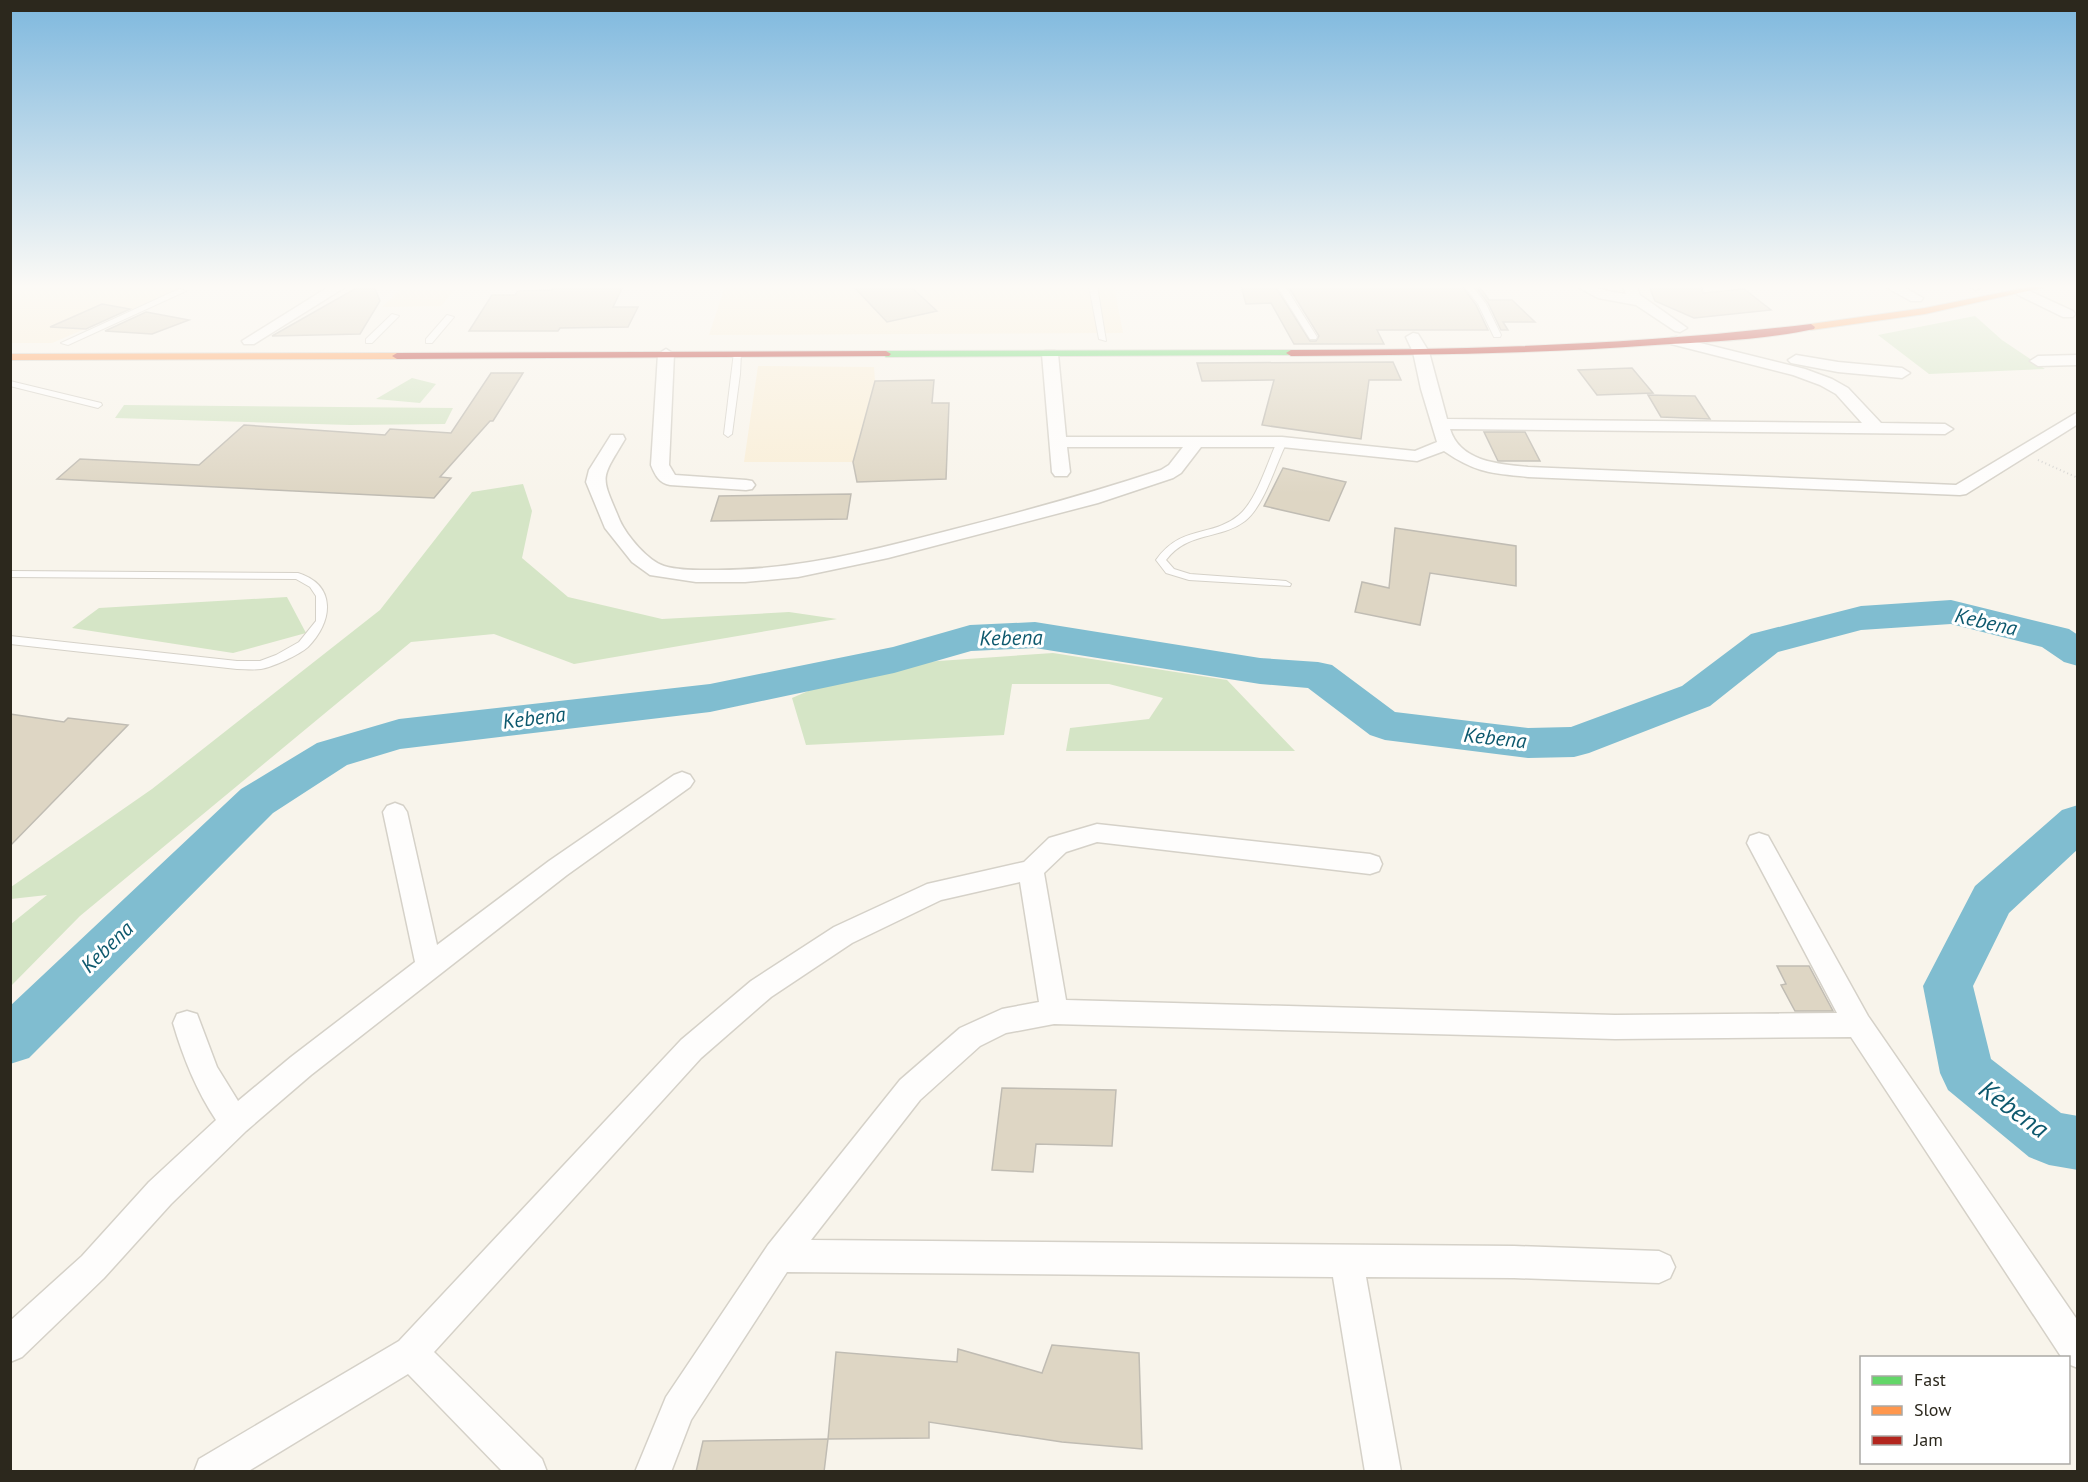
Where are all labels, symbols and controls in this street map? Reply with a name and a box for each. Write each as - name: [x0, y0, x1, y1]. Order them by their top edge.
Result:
- water label: Kebena: [1952, 601, 2021, 642]
- water label: Kebena: [979, 623, 1044, 652]
- water label: Kebena: [501, 700, 568, 735]
- water label: Kebena: [1462, 721, 1529, 754]
- water label: Kebena: [75, 914, 139, 978]
- water label: Kebena: [1973, 1072, 2056, 1145]
- legend: [1860, 1356, 2070, 1464]
- text: Fast: [1914, 1368, 1946, 1391]
- text: Slow: [1914, 1398, 1952, 1421]
- text: Jam: [1913, 1428, 1943, 1451]

